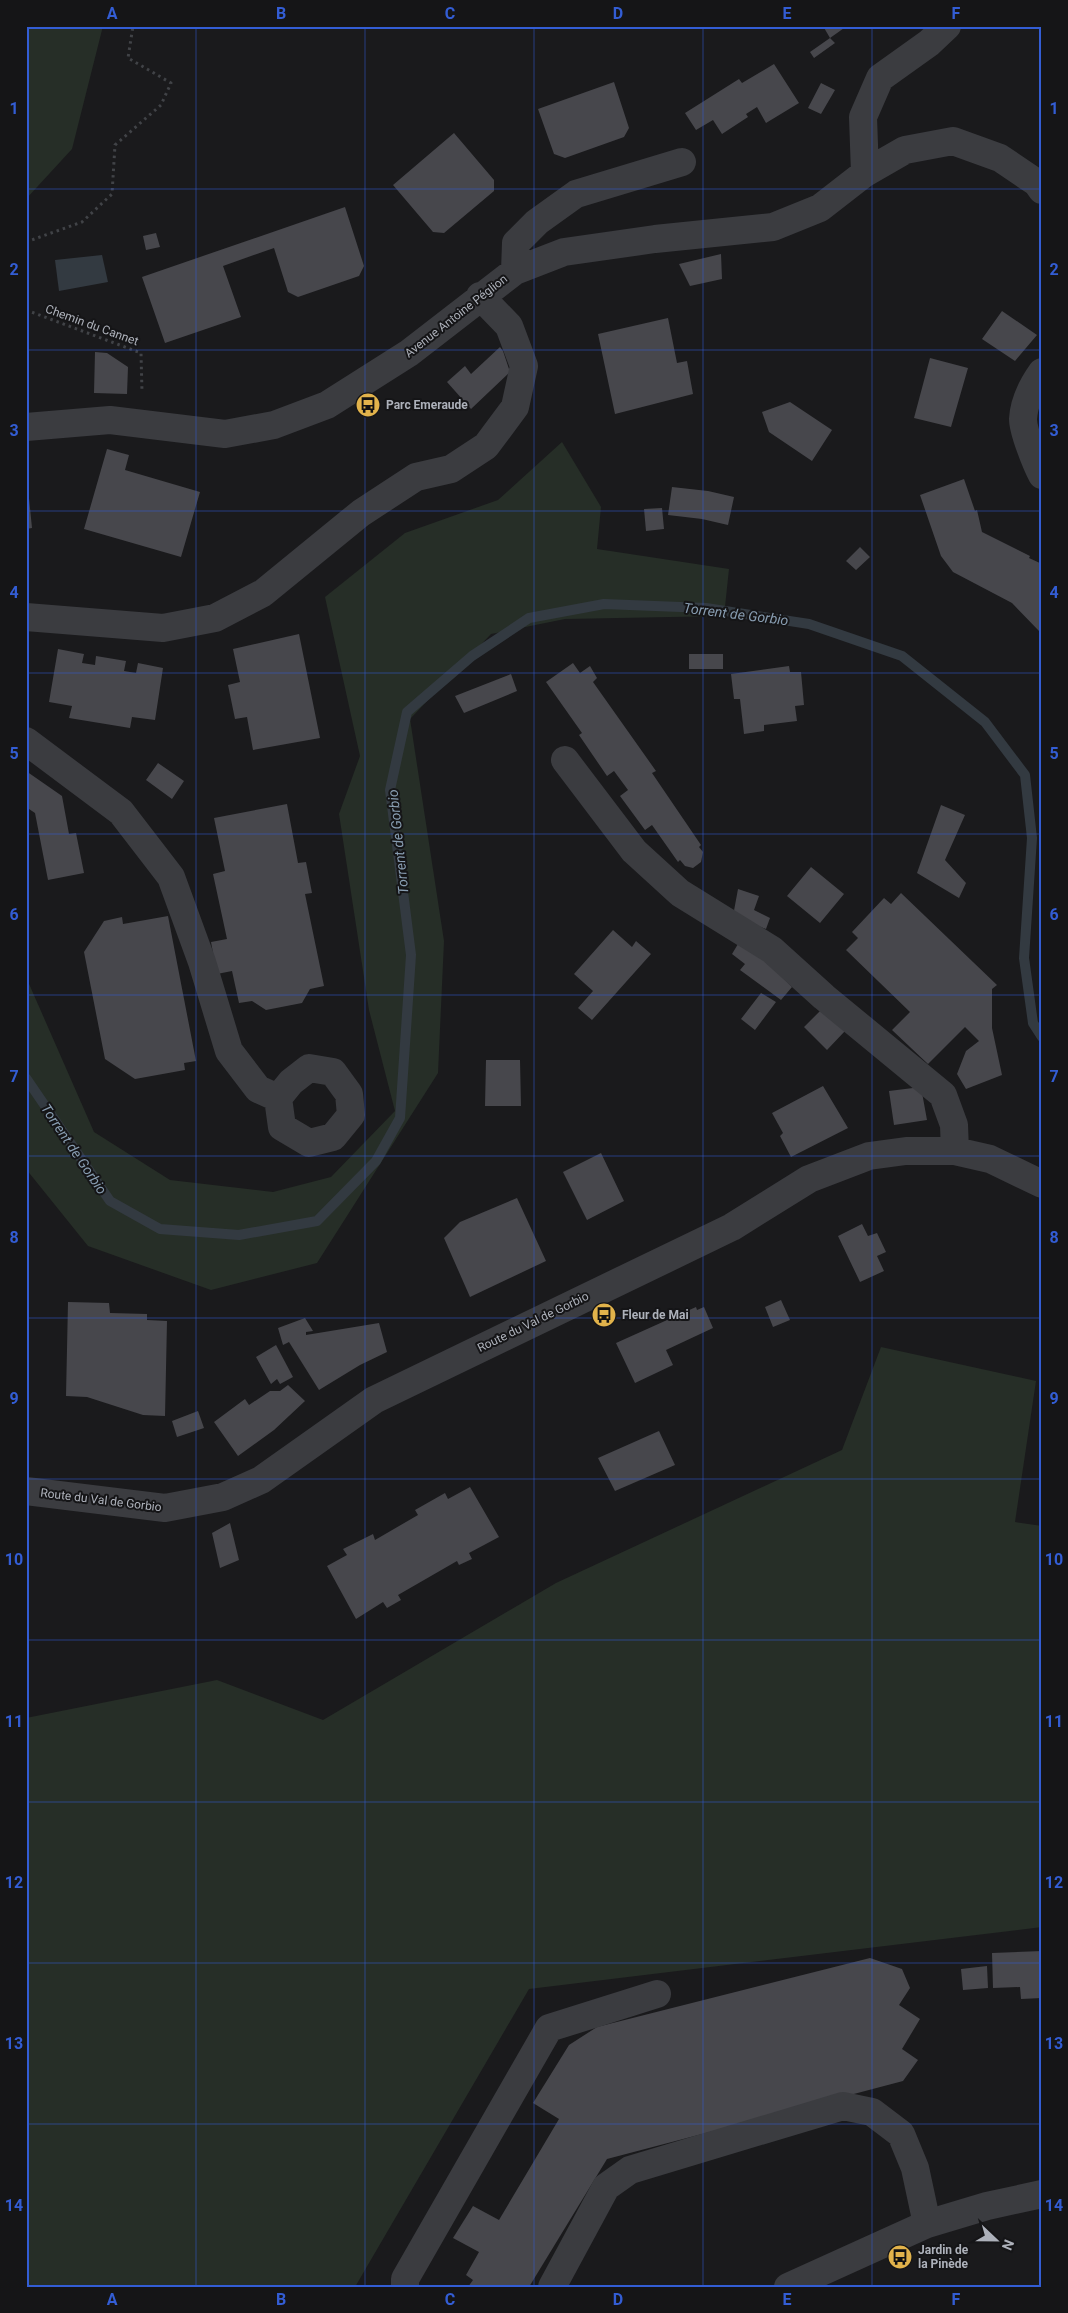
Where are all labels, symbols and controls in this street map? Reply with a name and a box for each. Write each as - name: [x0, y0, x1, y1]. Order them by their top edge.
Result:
- text: A: [107, 4, 118, 23]
- text: B: [276, 4, 286, 23]
- text: C: [445, 4, 455, 23]
- text: D: [613, 4, 623, 23]
- text: E: [783, 4, 792, 23]
- text: F: [952, 4, 961, 23]
- text: 1: [9, 99, 19, 118]
- text: 1: [1049, 99, 1059, 118]
- text: 2: [9, 260, 19, 279]
- text: 2: [1049, 260, 1059, 279]
- street label: Avenue Antoine Péglion: [402, 272, 510, 360]
- street label: Chemin du Cannet: [44, 302, 141, 348]
- bus stop icon: Parc Emeraude: [355, 392, 381, 418]
- place label: Parc Emeraude: [386, 398, 468, 412]
- text: 3: [9, 421, 19, 440]
- text: 3: [1049, 421, 1059, 440]
- text: 4: [9, 583, 19, 602]
- text: 4: [1049, 583, 1059, 602]
- water label: Torrent de Gorbio: [683, 600, 790, 628]
- text: 5: [9, 744, 19, 763]
- text: 5: [1049, 744, 1059, 763]
- water label: Torrent de Gorbio: [385, 789, 411, 895]
- text: 6: [9, 905, 19, 924]
- text: 6: [1049, 905, 1059, 924]
- text: 7: [9, 1067, 19, 1086]
- text: 7: [1049, 1067, 1059, 1086]
- water label: Torrent de Gorbio: [38, 1101, 110, 1197]
- text: 8: [9, 1228, 19, 1247]
- text: 8: [1049, 1228, 1059, 1247]
- street label: Route du Val de Gorbio: [475, 1289, 591, 1355]
- bus stop icon: Fleur de Mai: [591, 1302, 617, 1328]
- place label: Fleur de Mai: [622, 1308, 689, 1322]
- text: 9: [9, 1389, 19, 1408]
- text: 9: [1049, 1389, 1059, 1408]
- street label: Route du Val de Gorbio: [40, 1486, 163, 1514]
- text: 10: [5, 1550, 23, 1569]
- text: 10: [1045, 1550, 1063, 1569]
- text: 11: [5, 1712, 23, 1731]
- text: 11: [1045, 1712, 1063, 1731]
- text: 12: [5, 1873, 23, 1892]
- text: 12: [1045, 1873, 1063, 1892]
- text: 13: [5, 2034, 23, 2053]
- text: 13: [1045, 2034, 1063, 2053]
- text: 14: [5, 2196, 23, 2215]
- text: 14: [1045, 2196, 1063, 2215]
- north arrow: [970, 2216, 1020, 2266]
- text: N: [999, 2237, 1017, 2252]
- place label: Jardin de la Pinède: [918, 2243, 969, 2271]
- bus stop icon: Jardin de la Pinède: [887, 2244, 913, 2270]
- text: A: [107, 2290, 118, 2309]
- text: B: [276, 2290, 286, 2309]
- text: C: [445, 2290, 455, 2309]
- text: D: [613, 2290, 623, 2309]
- text: E: [783, 2290, 792, 2309]
- text: F: [952, 2290, 961, 2309]

